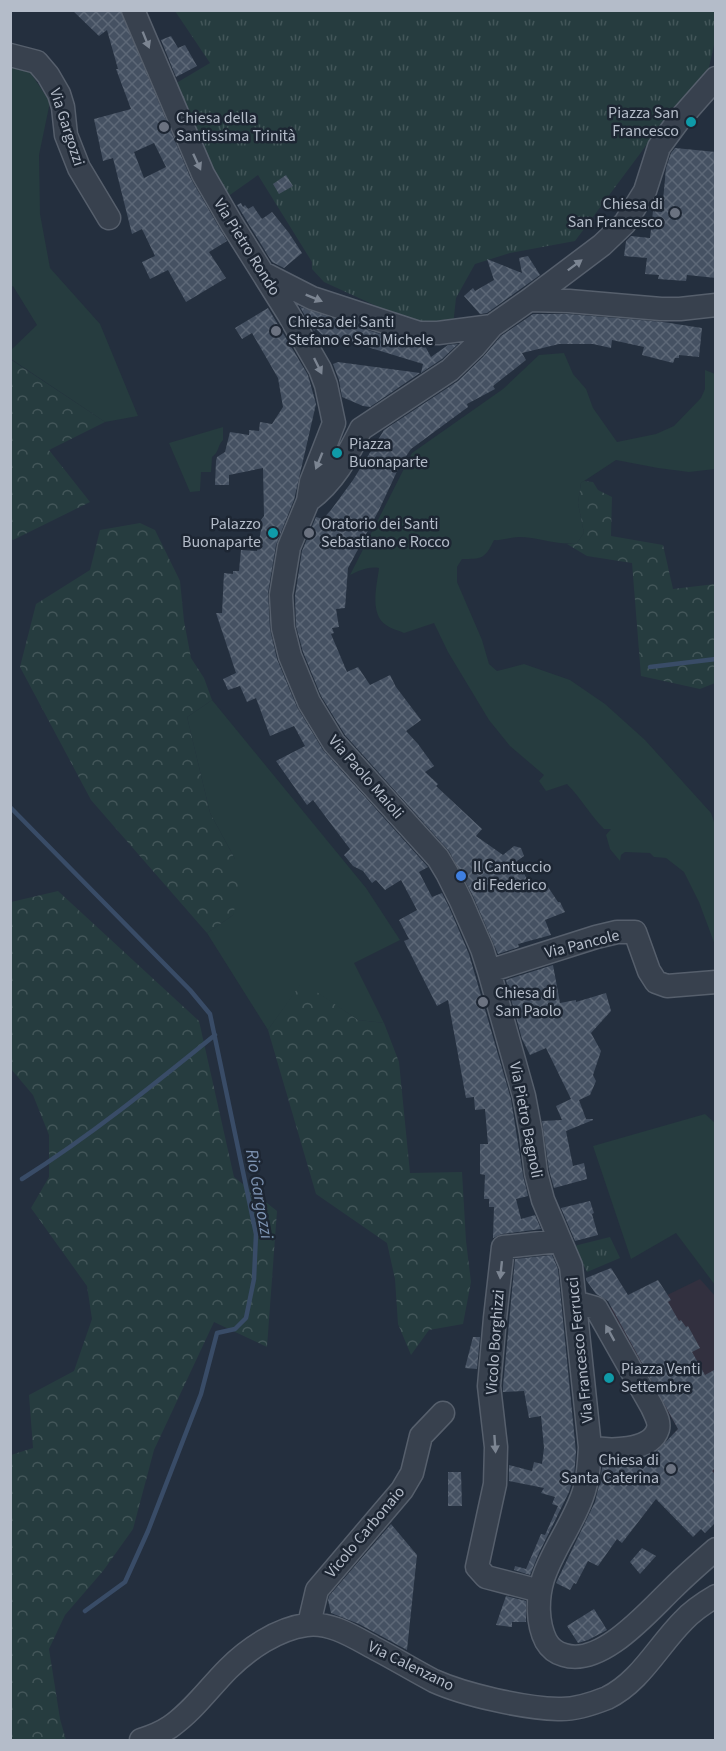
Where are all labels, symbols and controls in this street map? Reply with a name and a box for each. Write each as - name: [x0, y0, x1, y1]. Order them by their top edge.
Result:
- one-way arrow: [142, 31, 151, 49]
- street label: Via Gargozzi: [44, 85, 90, 169]
- place label: Piazza San Francesco: [608, 102, 679, 142]
- place label: Chiesa della Santissima Trinità: [176, 107, 296, 147]
- marker: Piazza San Francesco: [684, 115, 698, 129]
- marker: Chiesa della Santissima Trinità: [157, 120, 171, 134]
- one-way arrow: [193, 154, 202, 171]
- place label: Chiesa di San Francesco: [568, 193, 663, 233]
- street label: Via Pietro Rondo: [208, 194, 286, 300]
- marker: Chiesa di San Francesco: [668, 206, 682, 220]
- one-way arrow: [567, 259, 583, 271]
- one-way arrow: [306, 294, 324, 304]
- place label: Chiesa dei Santi Stefano e San Michele: [288, 311, 434, 351]
- marker: Chiesa dei Santi Stefano e San Michele: [269, 324, 283, 338]
- one-way arrow: [312, 357, 322, 375]
- place label: Piazza Buonaparte: [349, 433, 428, 473]
- marker: Piazza Buonaparte: [330, 446, 344, 460]
- one-way arrow: [314, 453, 324, 471]
- place label: Palazzo Buonaparte: [182, 513, 261, 553]
- place label: Oratorio dei Santi Sebastiano e Rocco: [321, 513, 450, 553]
- marker: Palazzo Buonaparte: [266, 526, 280, 540]
- marker: Oratorio dei Santi Sebastiano e Rocco: [302, 526, 316, 540]
- street label: Via Paolo Maioli: [323, 730, 409, 824]
- place label: Il Cantuccio di Federico: [473, 856, 551, 896]
- marker: Il Cantuccio di Federico: [454, 869, 468, 883]
- street label: Via Pancole: [542, 924, 622, 964]
- place label: Chiesa di San Paolo: [495, 982, 561, 1022]
- marker: Chiesa di San Paolo: [476, 995, 490, 1009]
- street label: Via Pietro Bagnoli: [504, 1060, 548, 1180]
- water label: Rio Gargozzi: [239, 1147, 279, 1242]
- one-way arrow: [496, 1261, 506, 1280]
- street label: Via Francesco Ferrucci: [561, 1276, 599, 1424]
- street label: Vicolo Borghizzi: [480, 1289, 510, 1395]
- one-way arrow: [604, 1325, 615, 1341]
- place label: Piazza Venti Settembre: [621, 1358, 701, 1398]
- marker: Piazza Venti Settembre: [602, 1371, 616, 1385]
- one-way arrow: [490, 1434, 500, 1453]
- place label: Chiesa di Santa Caterina: [561, 1449, 659, 1489]
- marker: Chiesa di Santa Caterina: [664, 1462, 678, 1476]
- street label: Vicolo Carbonaio: [320, 1481, 410, 1583]
- street label: Via Calenzano: [364, 1636, 458, 1696]

